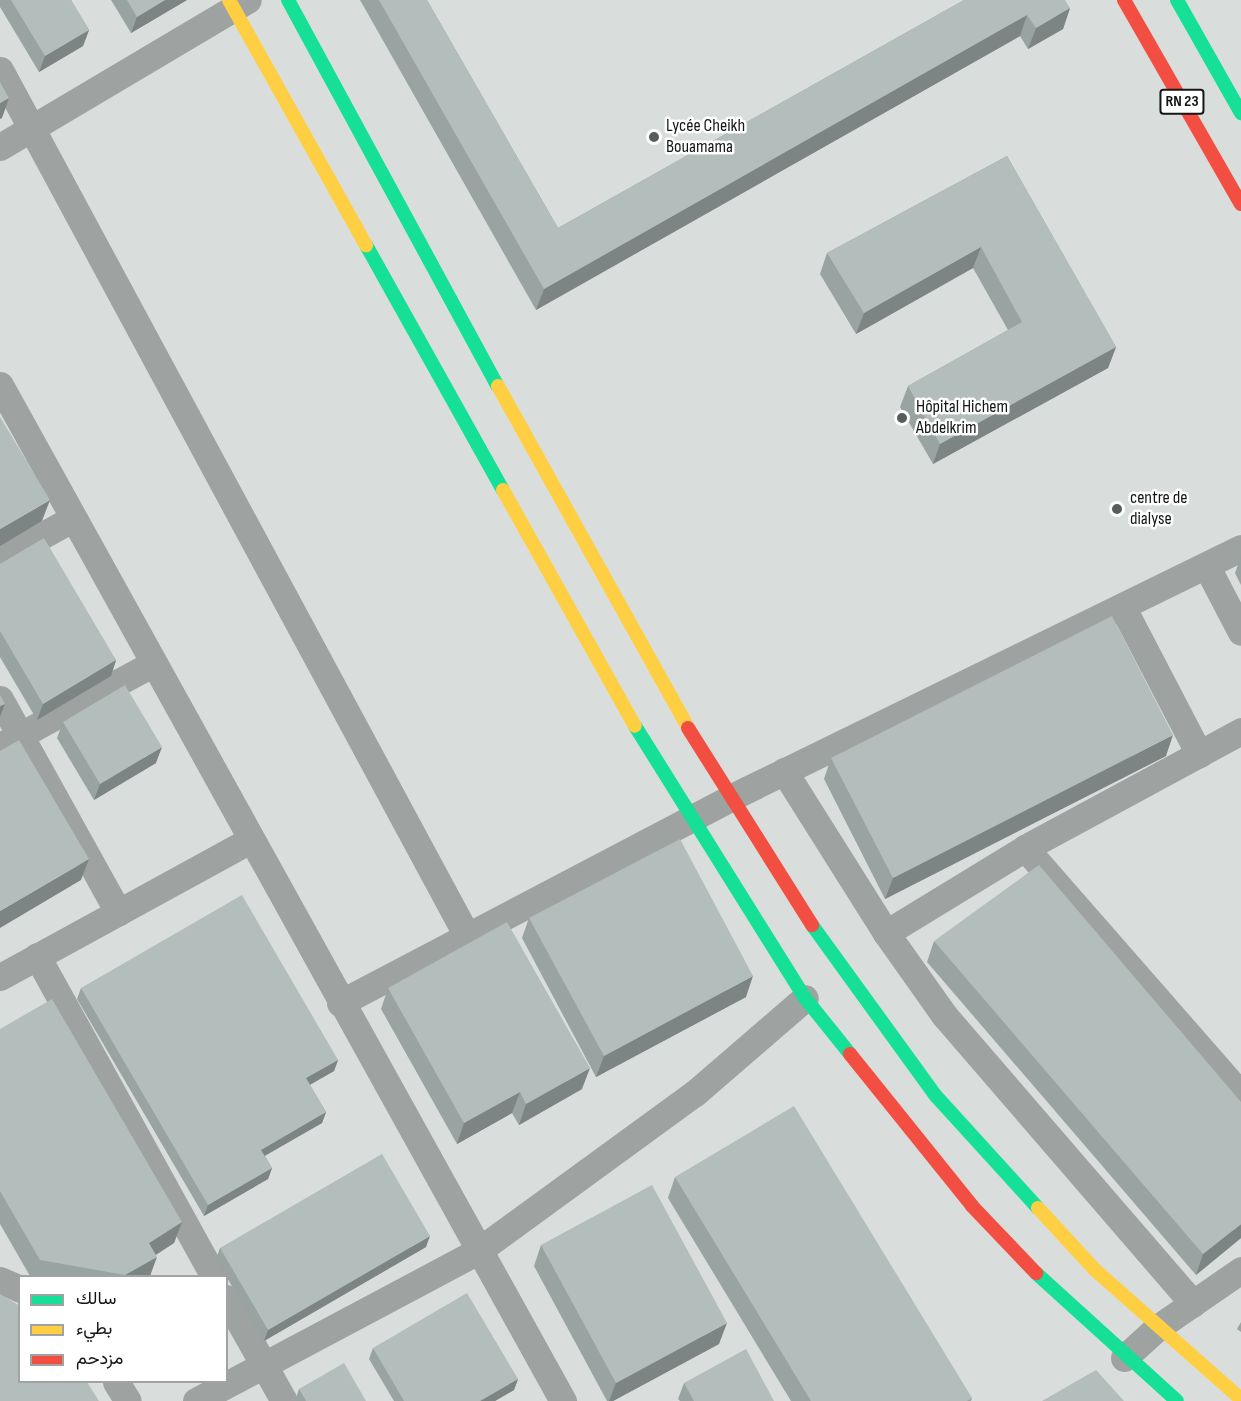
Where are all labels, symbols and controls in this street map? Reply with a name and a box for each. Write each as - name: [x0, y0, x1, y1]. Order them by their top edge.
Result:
- road number: RN 23: [1158, 89, 1206, 115]
- place label: Lycée Cheikh Bouamama: [666, 116, 745, 158]
- marker: Lycée Cheikh Bouamama: [647, 130, 661, 144]
- place label: Hôpital Hichem Abdelkrim: [916, 397, 1008, 440]
- marker: Hôpital Hichem Abdelkrim: [893, 409, 911, 427]
- place label: centre de dialyse: [1130, 488, 1187, 530]
- marker: centre de dialyse: [1108, 500, 1126, 518]
- legend: [18, 1275, 228, 1383]
- text: سالك: [76, 1288, 116, 1309]
- text: بطيء: [76, 1318, 112, 1339]
- text: مزدحم: [76, 1348, 123, 1369]

